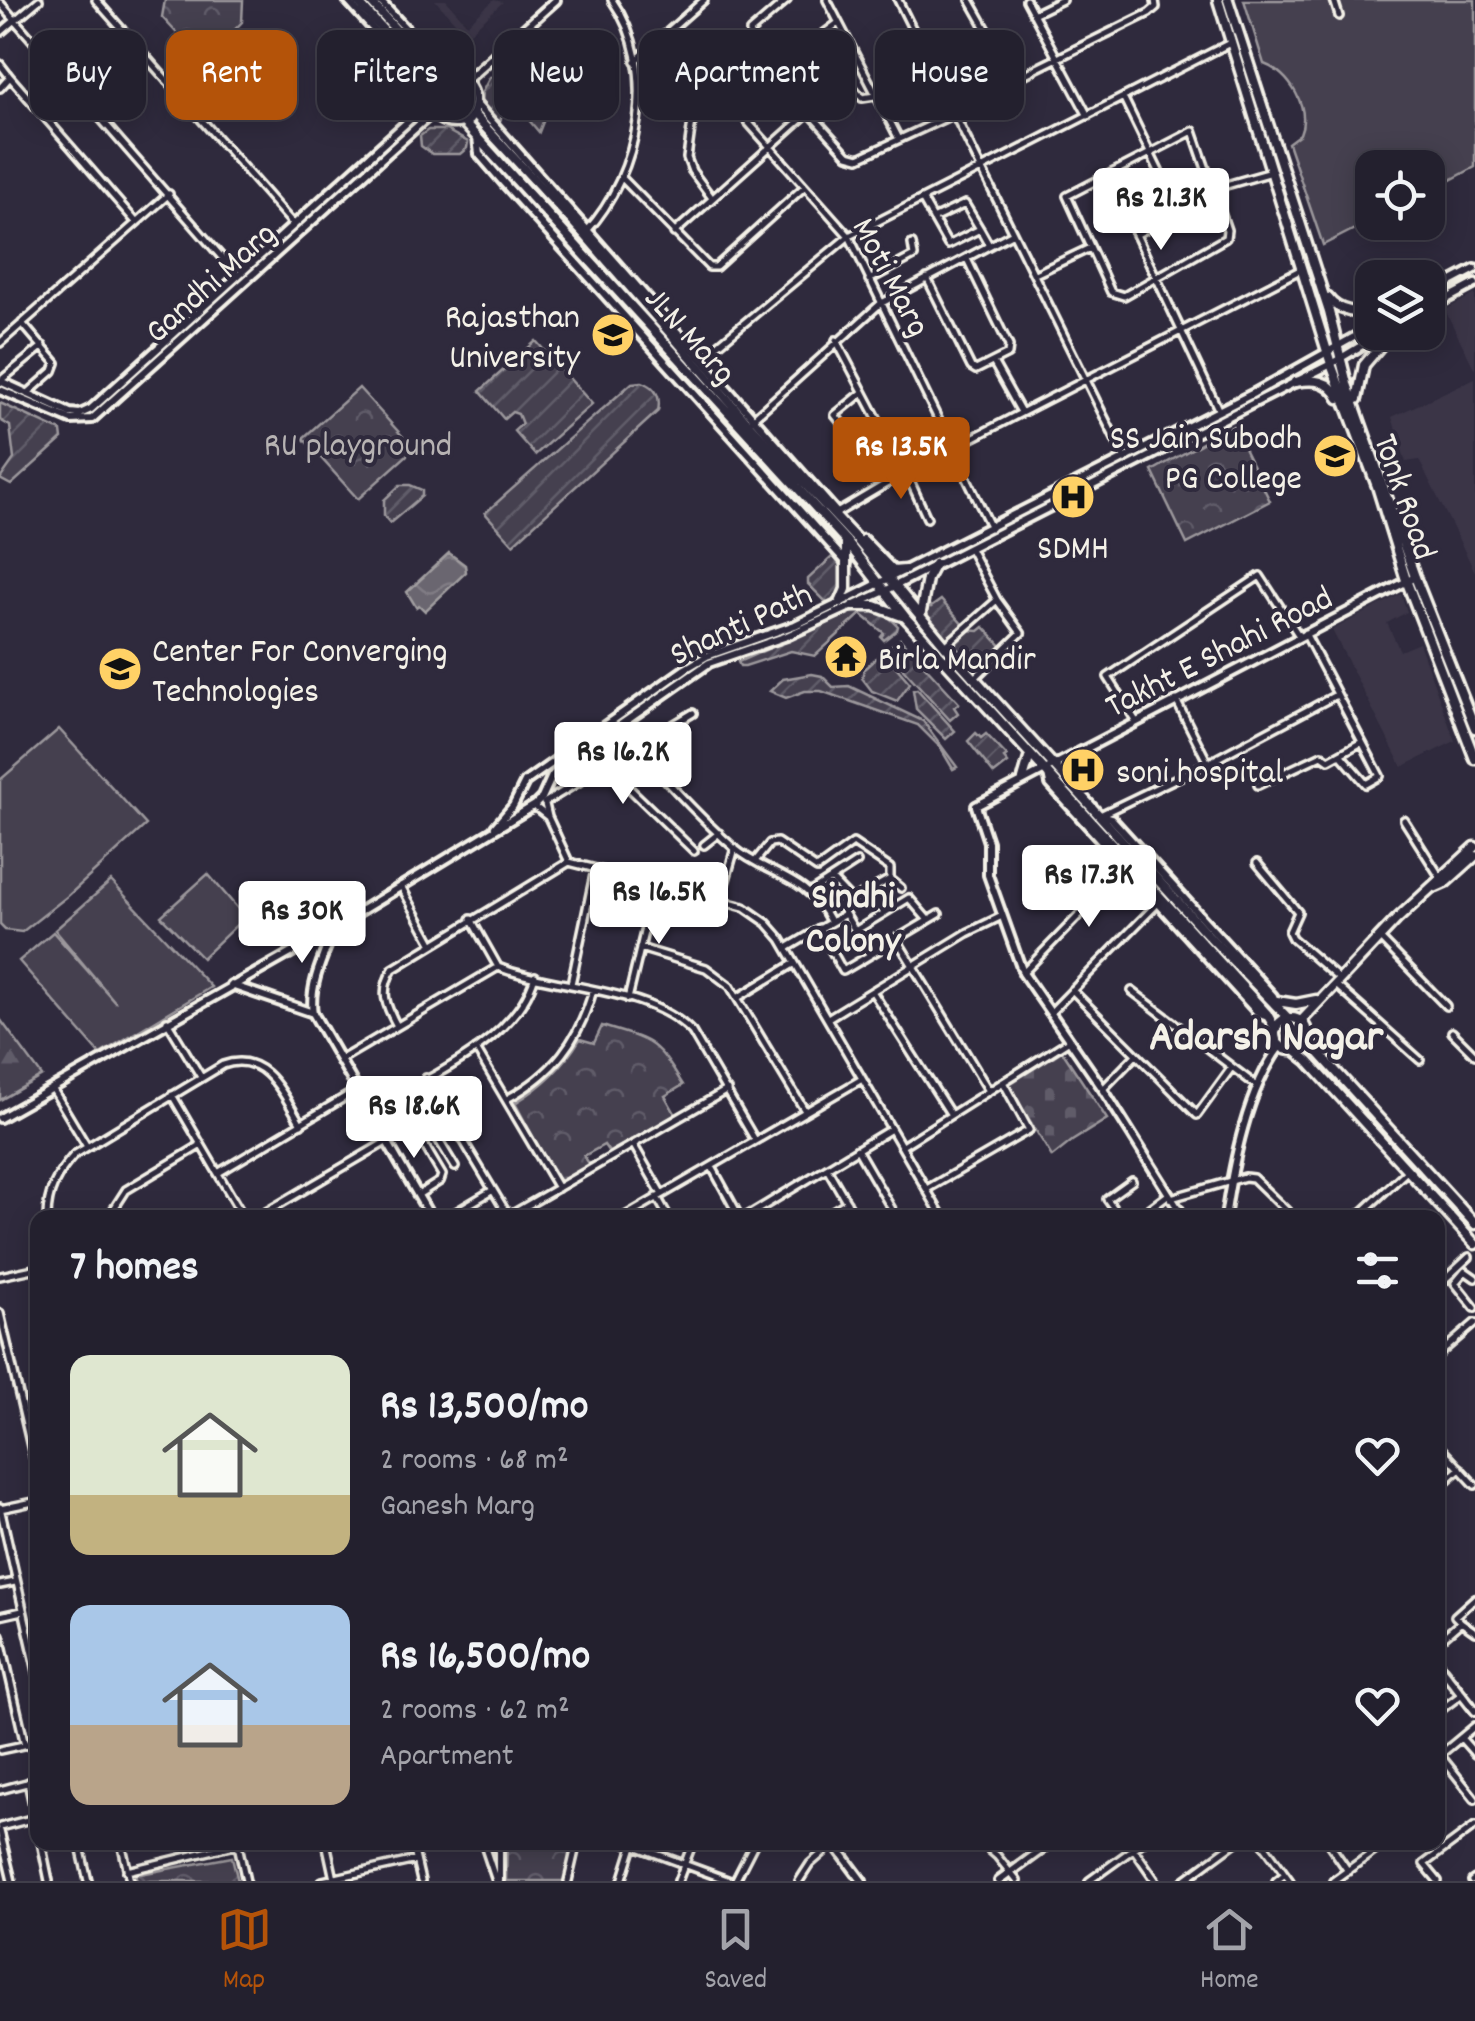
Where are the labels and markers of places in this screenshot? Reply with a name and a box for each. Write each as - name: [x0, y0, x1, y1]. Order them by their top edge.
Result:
- pin: Rs 21.3K: [1058, 168, 1264, 253]
- place label: Rajasthan University: [445, 295, 581, 385]
- school or university icon: Rajasthan University: [590, 312, 636, 358]
- place label: SS Jain Subodh PG College: [1110, 416, 1302, 506]
- pin: Rs 13.5K: [798, 417, 1004, 502]
- school or university icon: SS Jain Subodh PG College: [1312, 433, 1358, 479]
- hospital icon: SDMH: [1050, 474, 1096, 520]
- place label: SDMH: [1037, 526, 1109, 576]
- place label: Center For Converging Technologies: [152, 629, 448, 719]
- temple icon: Birla Mandir: [823, 634, 869, 680]
- place label: Birla Mandir: [878, 637, 1036, 687]
- school or university icon: Center For Converging Technologies: [97, 646, 143, 692]
- pin: Rs 16.2K: [520, 722, 726, 807]
- hospital icon: soni hospital: [1060, 747, 1106, 793]
- place label: soni hospital: [1116, 750, 1283, 800]
- pin: Rs 17.3K: [986, 845, 1192, 930]
- pin: Rs 16.5K: [556, 862, 762, 947]
- pin: Rs 30K: [221, 881, 383, 966]
- pin: Rs 18.6K: [311, 1076, 517, 1161]

